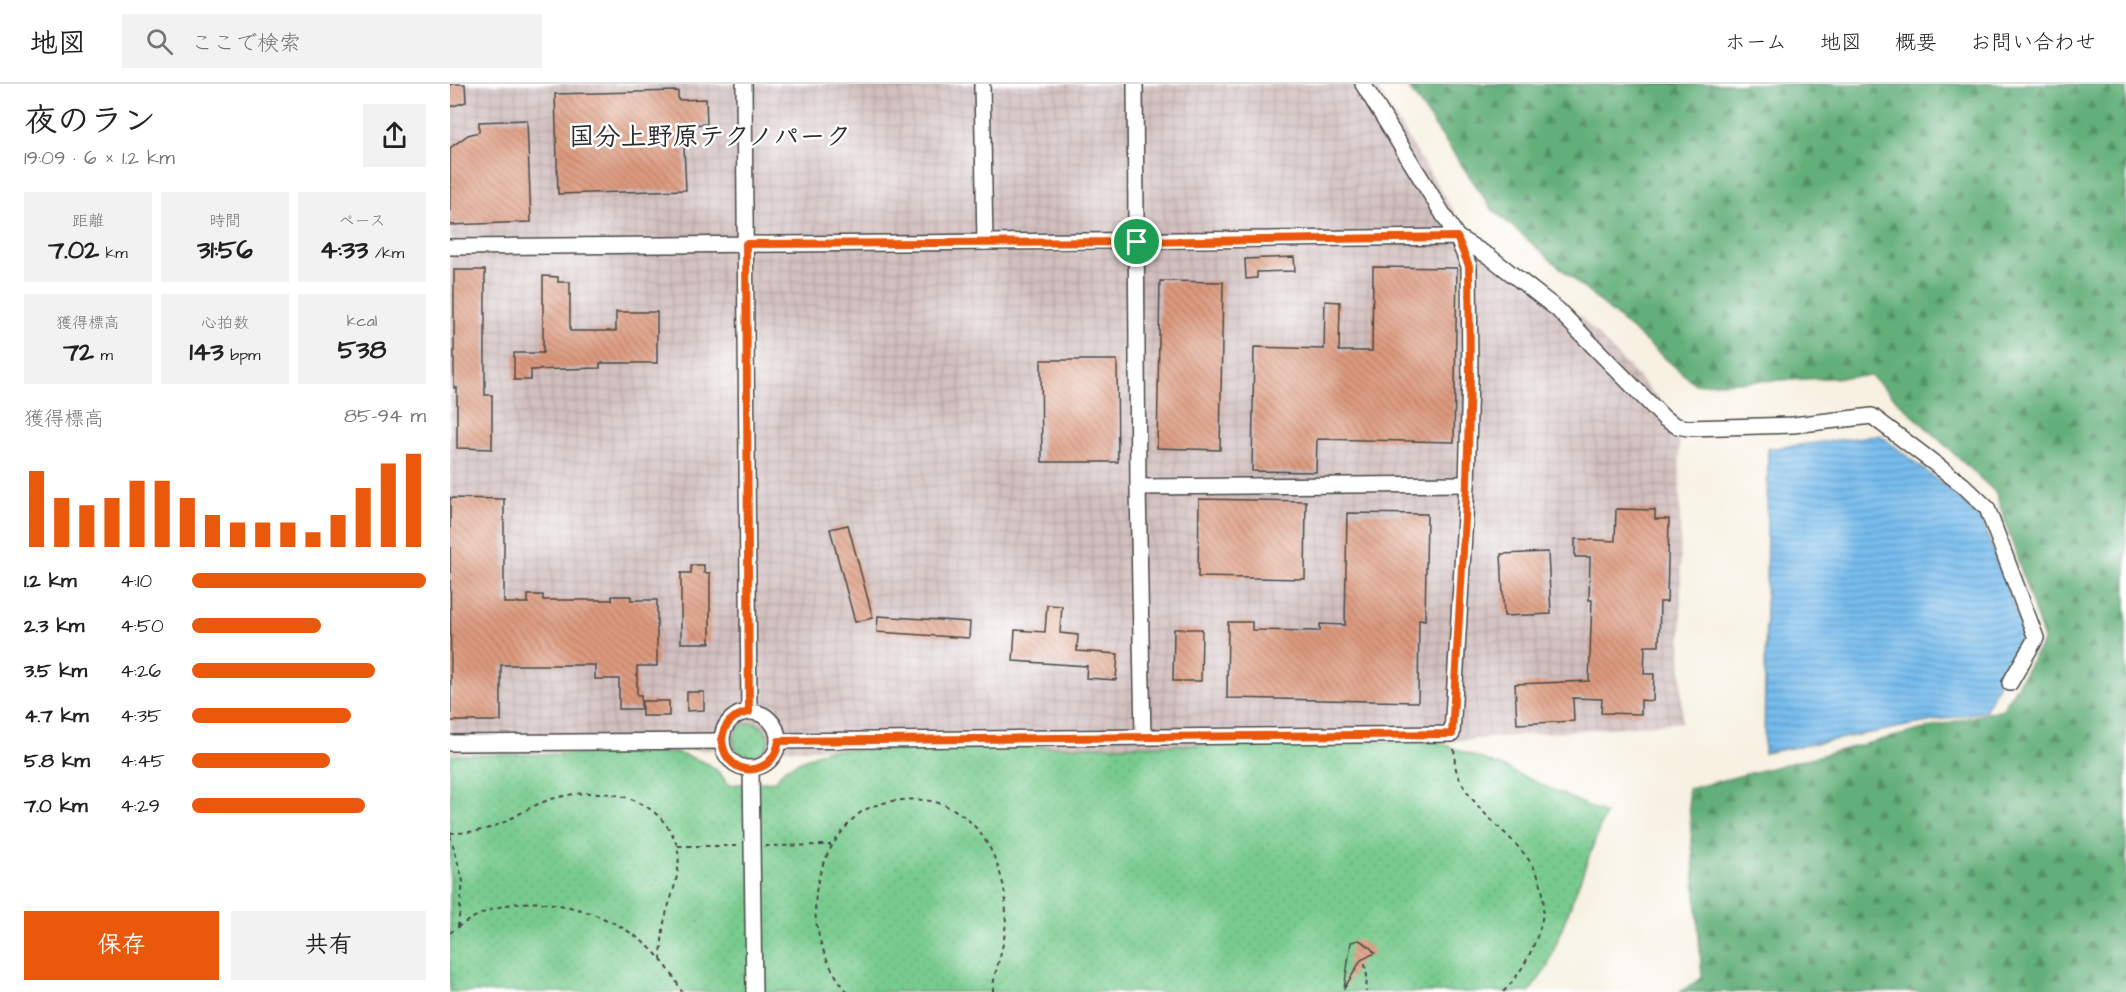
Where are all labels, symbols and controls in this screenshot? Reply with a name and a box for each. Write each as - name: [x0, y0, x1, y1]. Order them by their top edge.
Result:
- search box: [122, 14, 542, 68]
- text: 地図: [30, 24, 86, 63]
- icon: search: [143, 25, 176, 58]
- text: ここで検索: [191, 28, 301, 59]
- text: ホーム: [1725, 28, 1787, 57]
- text: 地図: [1820, 28, 1862, 57]
- text: 概要: [1895, 28, 1937, 57]
- text: お問い合わせ: [1970, 28, 2096, 57]
- text: 夜のラン: [24, 98, 156, 144]
- button: share: [363, 104, 426, 167]
- district label: 国分上野原テクノパーク: [569, 119, 851, 155]
- text: 19:09 · 6 × 1.2 km: [24, 144, 175, 172]
- text: 距離: [72, 210, 104, 232]
- text: 時間: [209, 210, 241, 232]
- text: ペース: [338, 210, 386, 232]
- pin: [1111, 216, 1162, 267]
- icon: arrive: [1120, 225, 1153, 258]
- text: 7.02: [48, 232, 99, 268]
- text: 31:56: [197, 232, 253, 268]
- text: 4:33: [320, 232, 368, 268]
- text: km: [99, 242, 128, 264]
- text: /km: [368, 242, 404, 264]
- text: kcal: [347, 310, 377, 332]
- text: 獲得標高: [56, 312, 120, 334]
- text: 心拍数: [201, 312, 249, 334]
- text: 538: [338, 332, 386, 368]
- text: 72: [63, 334, 94, 370]
- text: 143: [189, 334, 224, 370]
- text: m: [94, 344, 113, 366]
- text: bpm: [224, 344, 261, 366]
- text: 85–94 m: [344, 402, 426, 430]
- text: 獲得標高: [24, 405, 104, 433]
- text: 1.2 km: [24, 567, 77, 595]
- text: 4:10: [120, 567, 152, 595]
- text: 2.3 km: [24, 612, 84, 640]
- text: 4:50: [120, 612, 164, 640]
- text: 3.5 km: [24, 657, 87, 685]
- text: 4:26: [120, 657, 161, 685]
- text: 4.7 km: [24, 702, 89, 730]
- text: 4:35: [120, 702, 161, 730]
- text: 5.8 km: [24, 747, 90, 775]
- text: 4:45: [120, 747, 165, 775]
- text: 7.0 km: [24, 792, 88, 820]
- text: 4:29: [120, 792, 160, 820]
- button: 保存: [24, 911, 219, 980]
- button: 共有: [231, 911, 426, 980]

